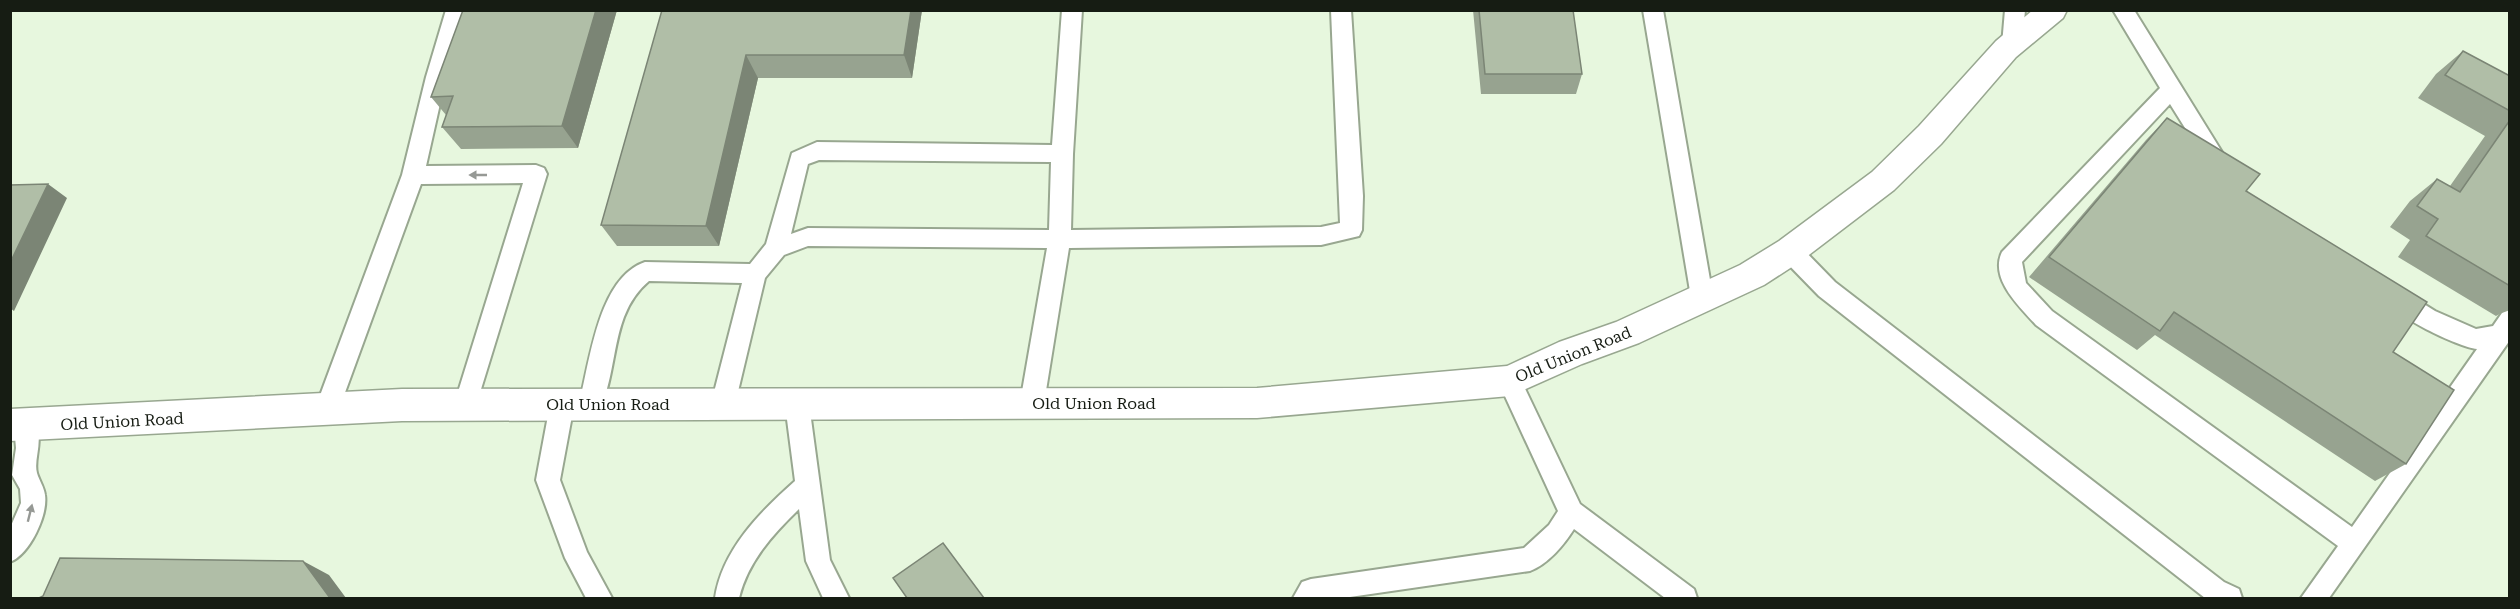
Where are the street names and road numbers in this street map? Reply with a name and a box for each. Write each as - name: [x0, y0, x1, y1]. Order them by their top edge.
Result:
- street label: Old Union Road: [1512, 323, 1634, 386]
- street label: Old Union Road: [1032, 394, 1156, 413]
- street label: Old Union Road: [546, 395, 670, 414]
- street label: Old Union Road: [60, 409, 184, 434]

